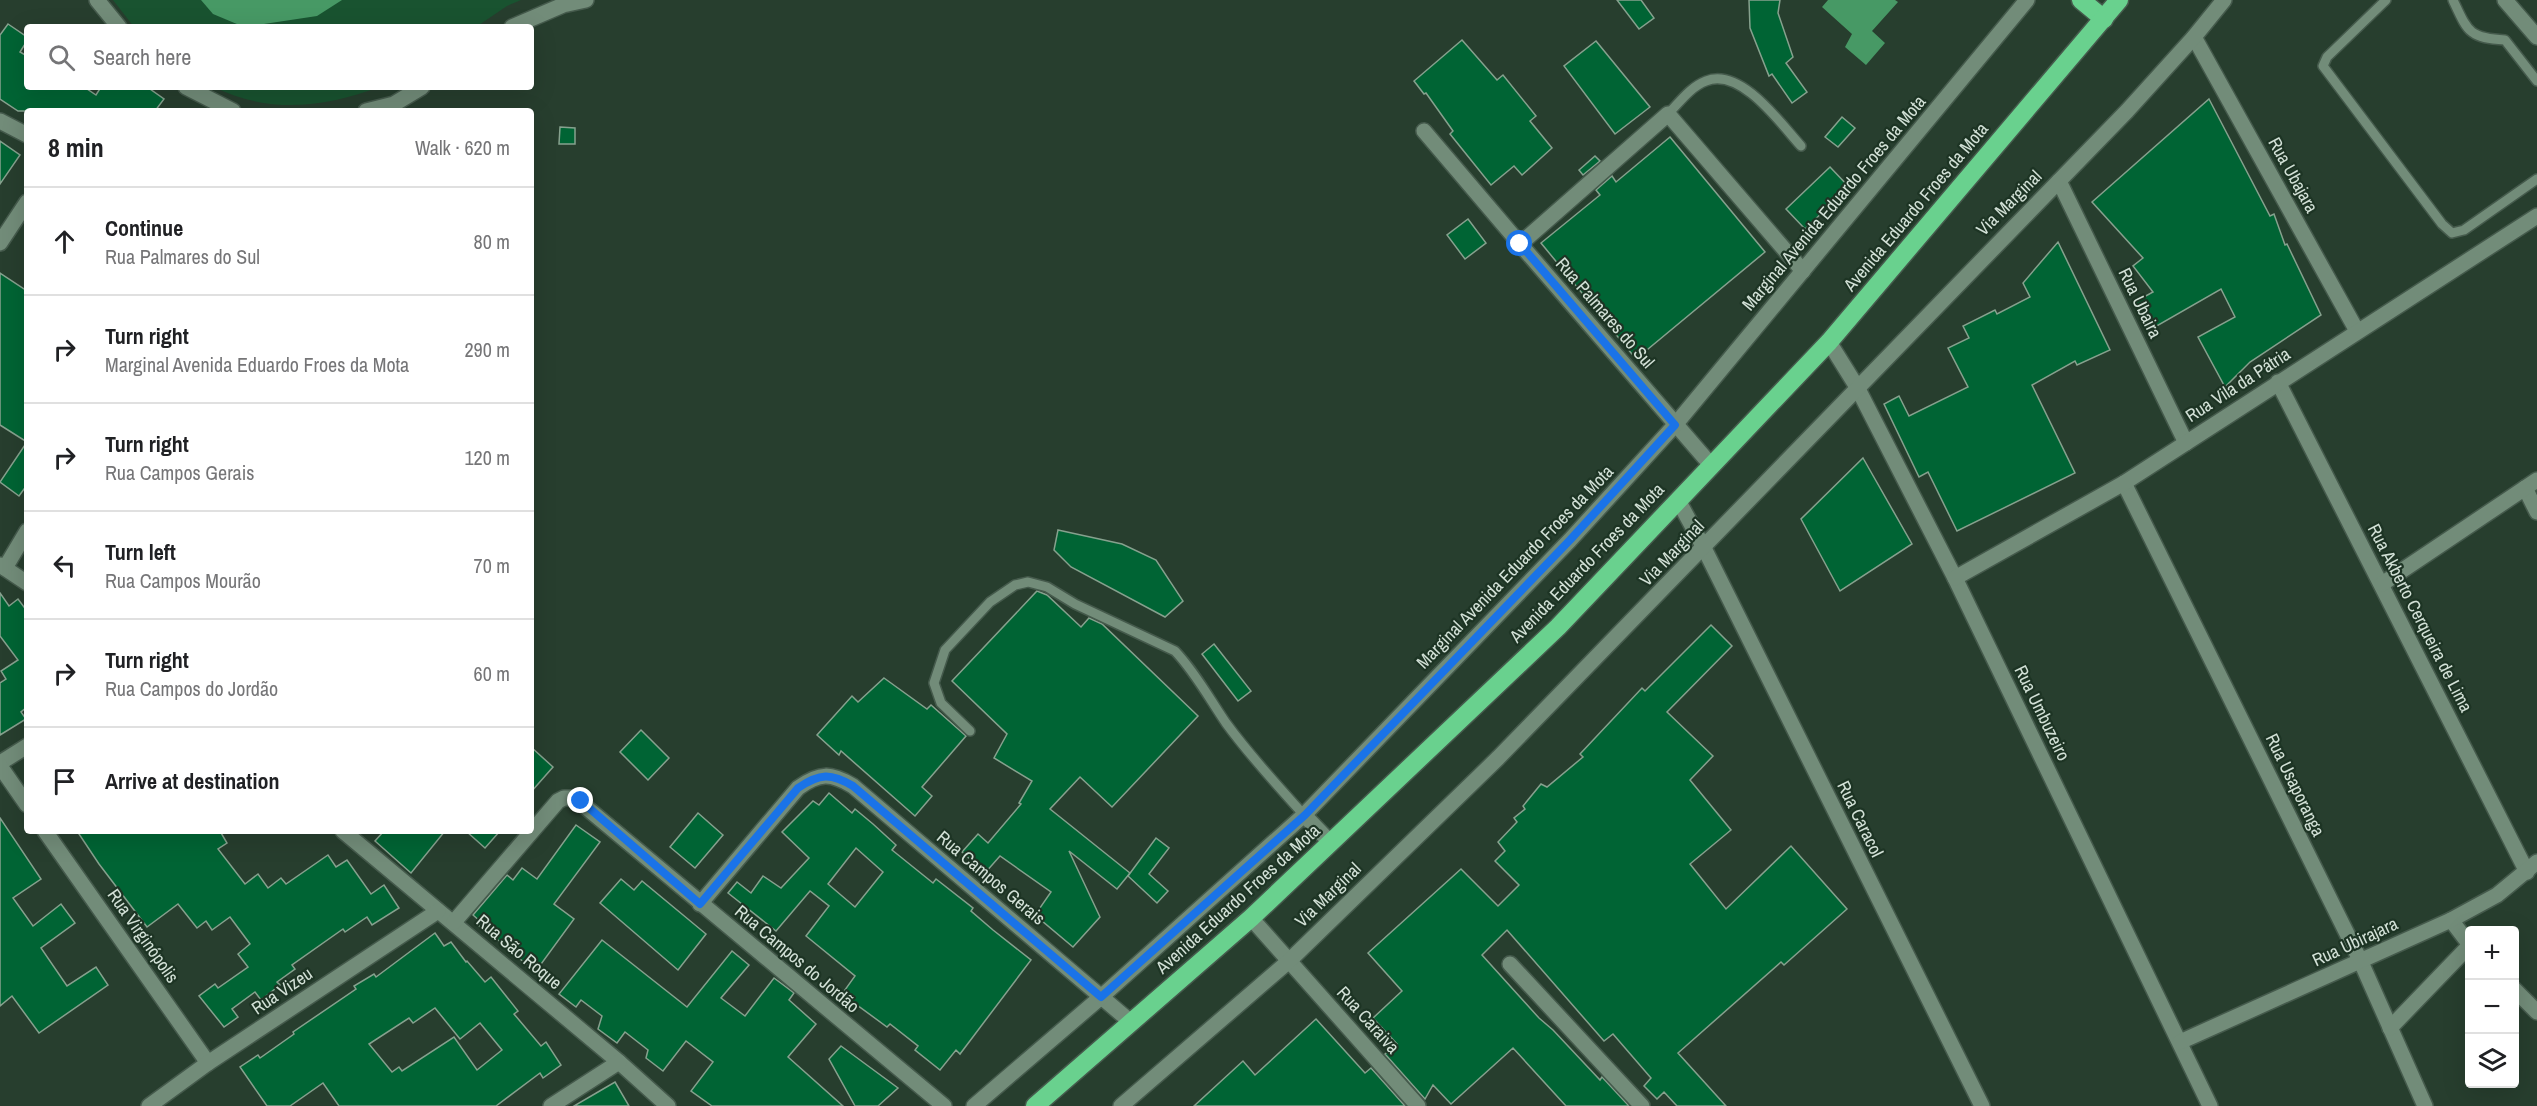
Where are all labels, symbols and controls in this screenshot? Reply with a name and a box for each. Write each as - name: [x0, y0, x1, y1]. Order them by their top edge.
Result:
- search box: [24, 24, 534, 90]
- icon: search: [45, 41, 78, 74]
- text: Search here: [93, 42, 191, 72]
- street label: Marginal Avenida Eduardo Froes da Mota: [1737, 91, 1931, 315]
- street label: Avenida Eduardo Froes da Mota: [1839, 118, 1993, 296]
- text: 8 min: [48, 130, 104, 165]
- street label: Rua Ubajara: [2262, 132, 2324, 217]
- text: Walk · 620 m: [415, 134, 510, 161]
- street label: Via Marginal: [1970, 164, 2047, 241]
- text: Continue: [105, 213, 183, 243]
- icon: ahead: [48, 225, 81, 258]
- text: 80 m: [474, 228, 510, 255]
- route start: [1506, 230, 1532, 256]
- text: Rua Palmares do Sul: [105, 243, 260, 270]
- street label: Rua Palmares do Sul: [1550, 252, 1661, 374]
- street label: Rua Ubaira: [2113, 263, 2168, 342]
- text: Turn right: [105, 321, 189, 351]
- icon: right: [48, 333, 81, 366]
- text: 290 m: [464, 336, 510, 363]
- street label: Rua Vila da Pátria: [2180, 341, 2295, 428]
- text: Marginal Avenida Eduardo Froes da Mota: [105, 351, 409, 378]
- text: Turn right: [105, 429, 189, 459]
- icon: right: [48, 441, 81, 474]
- text: 120 m: [464, 444, 510, 471]
- text: Rua Campos Gerais: [105, 459, 254, 486]
- street label: Marginal Avenida Eduardo Froes da Mota: [1411, 459, 1619, 674]
- street label: Avenida Eduardo Froes da Mota: [1503, 477, 1670, 649]
- street label: Via Marginal: [1634, 514, 1710, 591]
- street label: Rua Akberto Cerqueira de Lima: [2362, 519, 2479, 716]
- text: Turn left: [105, 537, 176, 567]
- icon: left: [48, 549, 81, 582]
- text: 70 m: [474, 552, 510, 579]
- text: Rua Campos Mourão: [105, 567, 261, 594]
- text: Turn right: [105, 645, 189, 675]
- icon: right: [48, 657, 81, 690]
- text: 60 m: [474, 660, 510, 687]
- street label: Rua Umbuzeiro: [2009, 661, 2076, 765]
- text: Rua Campos do Jordão: [105, 675, 278, 702]
- street label: Rua Usaporanga: [2260, 729, 2331, 840]
- icon: arrive: [48, 765, 81, 798]
- text: Arrive at destination: [105, 766, 279, 796]
- street label: Rua Caracol: [1831, 776, 1890, 861]
- route end: [567, 787, 593, 813]
- street label: Avenida Eduardo Froes da Mota: [1149, 818, 1325, 980]
- street label: Rua Campos Gerais: [932, 825, 1051, 930]
- street label: Via Marginal: [1289, 857, 1366, 933]
- street label: Rua Virginópolis: [102, 884, 185, 988]
- street label: Rua Campos do Jordão: [730, 899, 865, 1018]
- street label: Rua São Roque: [471, 908, 568, 995]
- street label: Rua Ubirajara: [2308, 911, 2402, 972]
- map controls: [2465, 926, 2519, 1088]
- button: +: [2465, 926, 2519, 980]
- street label: Rua Vizeu: [246, 961, 317, 1020]
- button: −: [2465, 980, 2519, 1034]
- street label: Rua Caraiva: [1331, 981, 1405, 1059]
- button: layers: [2465, 1034, 2519, 1088]

